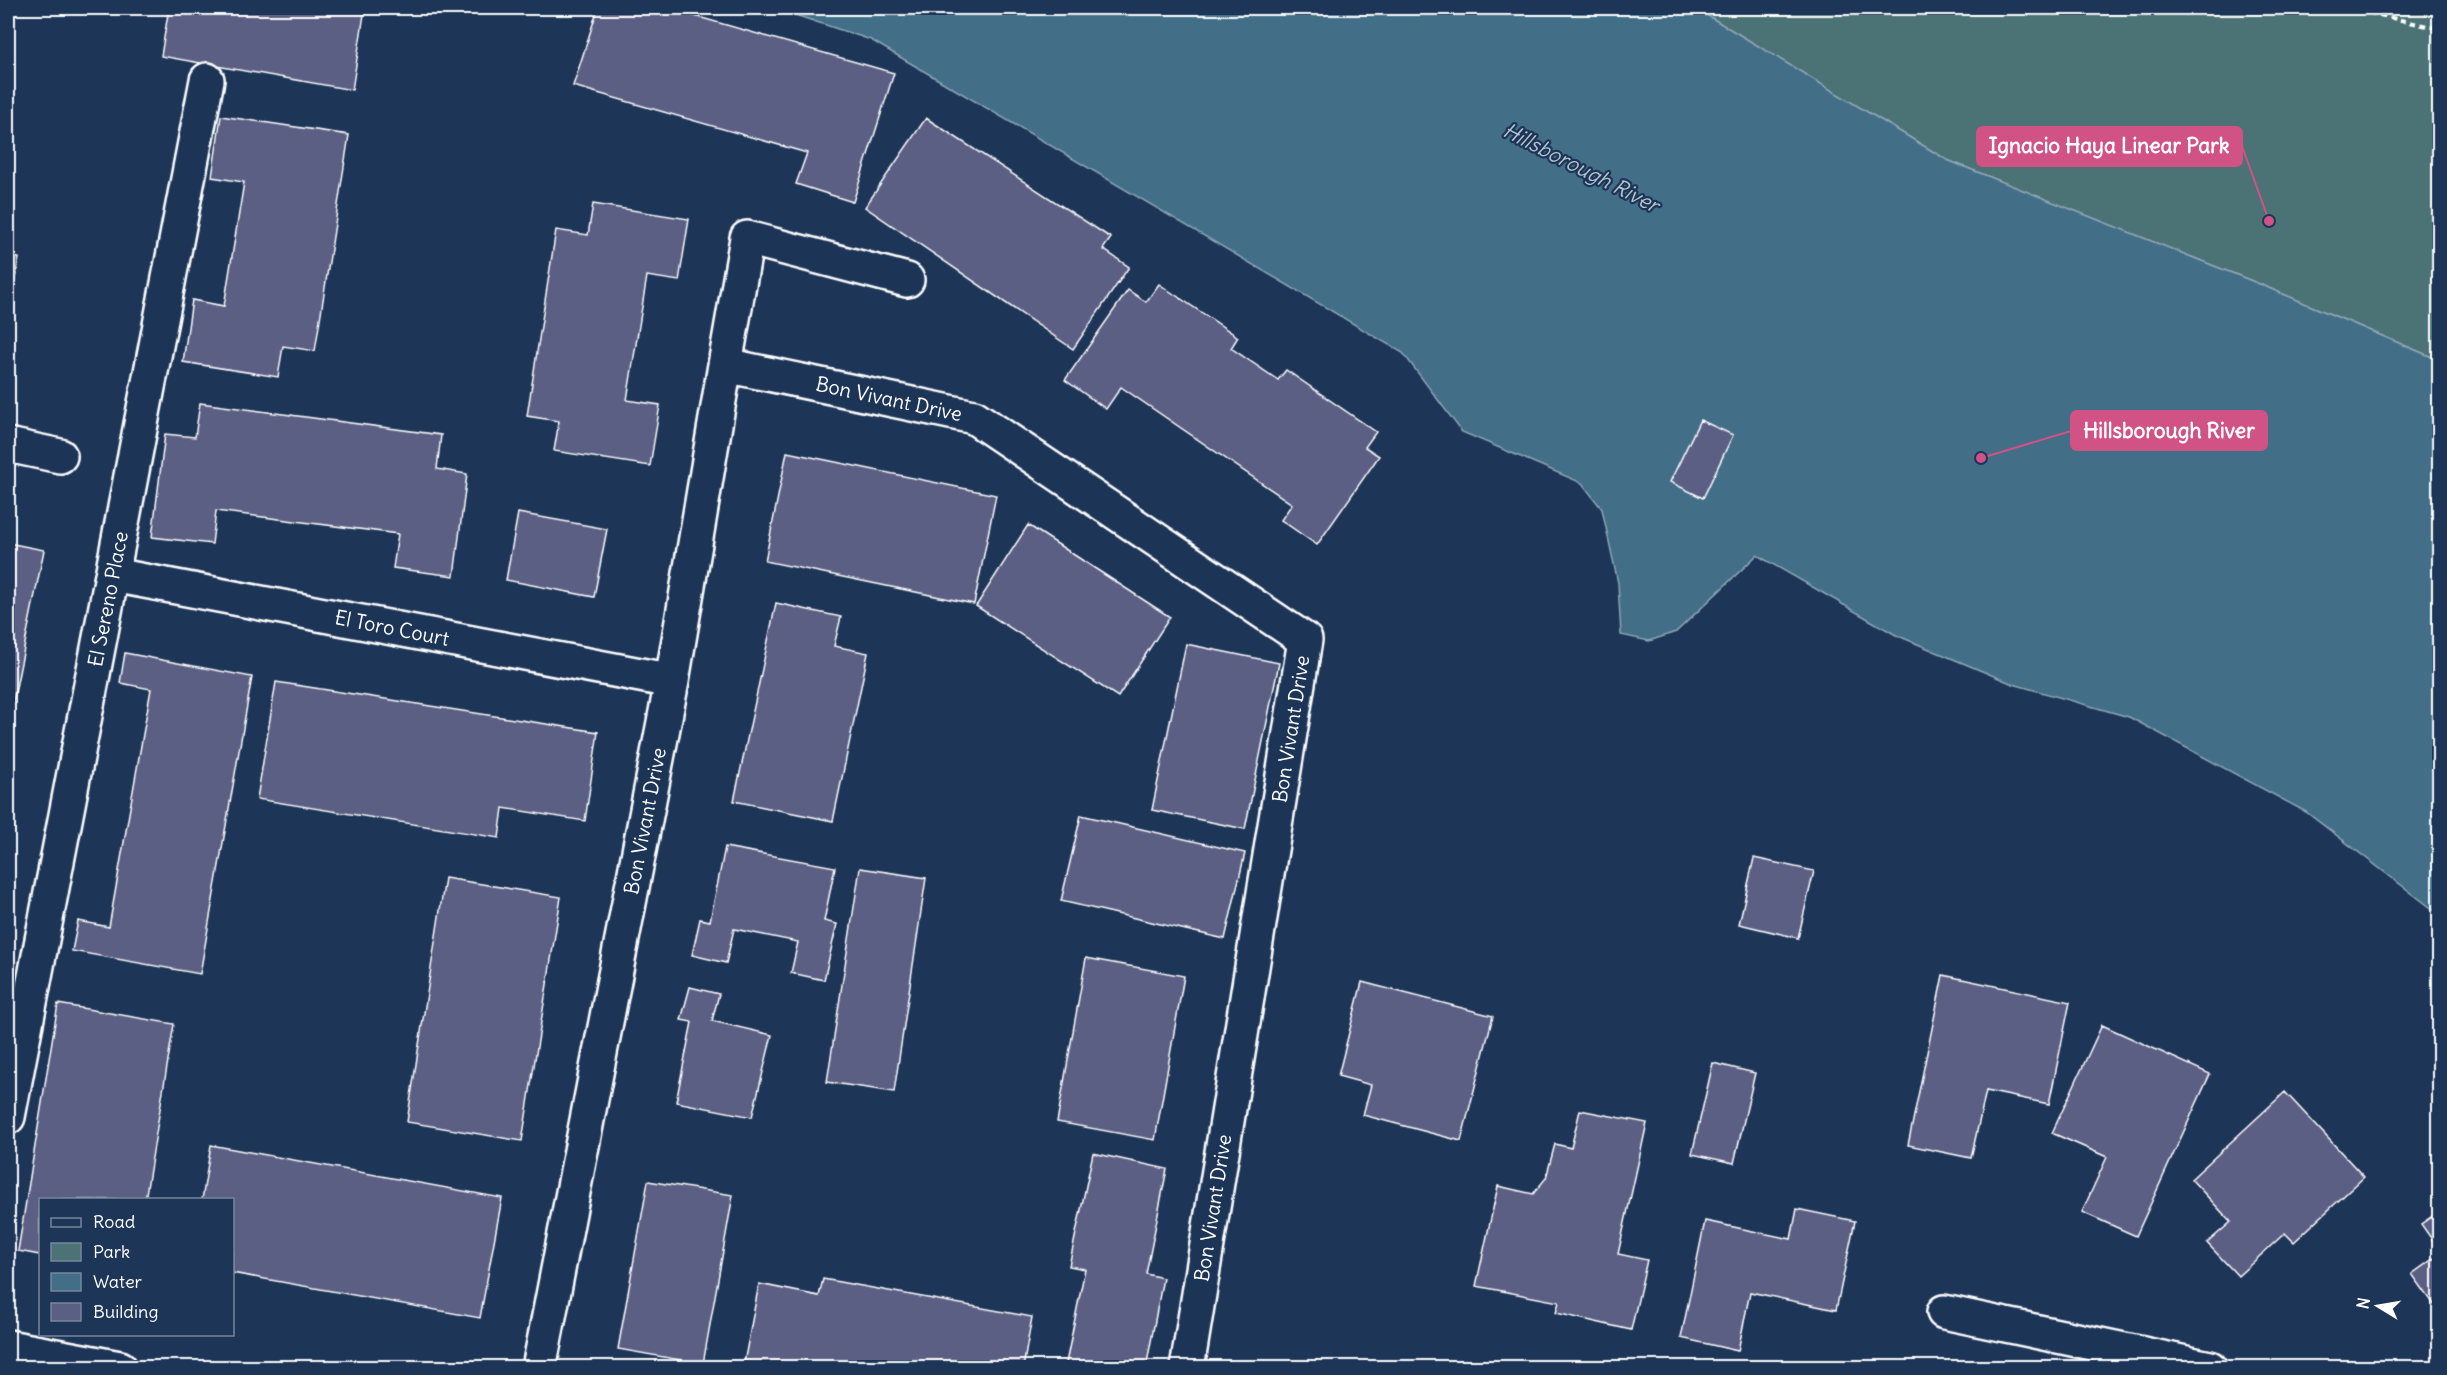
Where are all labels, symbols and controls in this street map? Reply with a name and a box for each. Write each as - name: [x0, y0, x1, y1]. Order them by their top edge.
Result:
- water label: Hillsborough River: [1499, 117, 1666, 220]
- callout: Ignacio Haya Linear Park: [1977, 127, 2242, 166]
- text: Ignacio Haya Linear Park: [1988, 132, 2230, 159]
- street label: Bon Vivant Drive: [814, 371, 965, 426]
- callout: Hillsborough River: [2071, 411, 2267, 450]
- text: Hillsborough River: [2083, 417, 2255, 444]
- street label: El Sereno Place: [82, 529, 133, 669]
- street label: El Toro Court: [333, 604, 452, 651]
- street label: Bon Vivant Drive: [1267, 653, 1314, 804]
- street label: Bon Vivant Drive: [618, 745, 671, 896]
- street label: Bon Vivant Drive: [1189, 1132, 1236, 1283]
- legend: [39, 1198, 234, 1336]
- text: Road: [93, 1210, 136, 1233]
- text: Park: [93, 1240, 130, 1263]
- text: Water: [93, 1270, 143, 1293]
- north arrow: [2348, 1276, 2408, 1336]
- text: N: [2352, 1296, 2374, 1310]
- text: Building: [93, 1300, 158, 1323]

